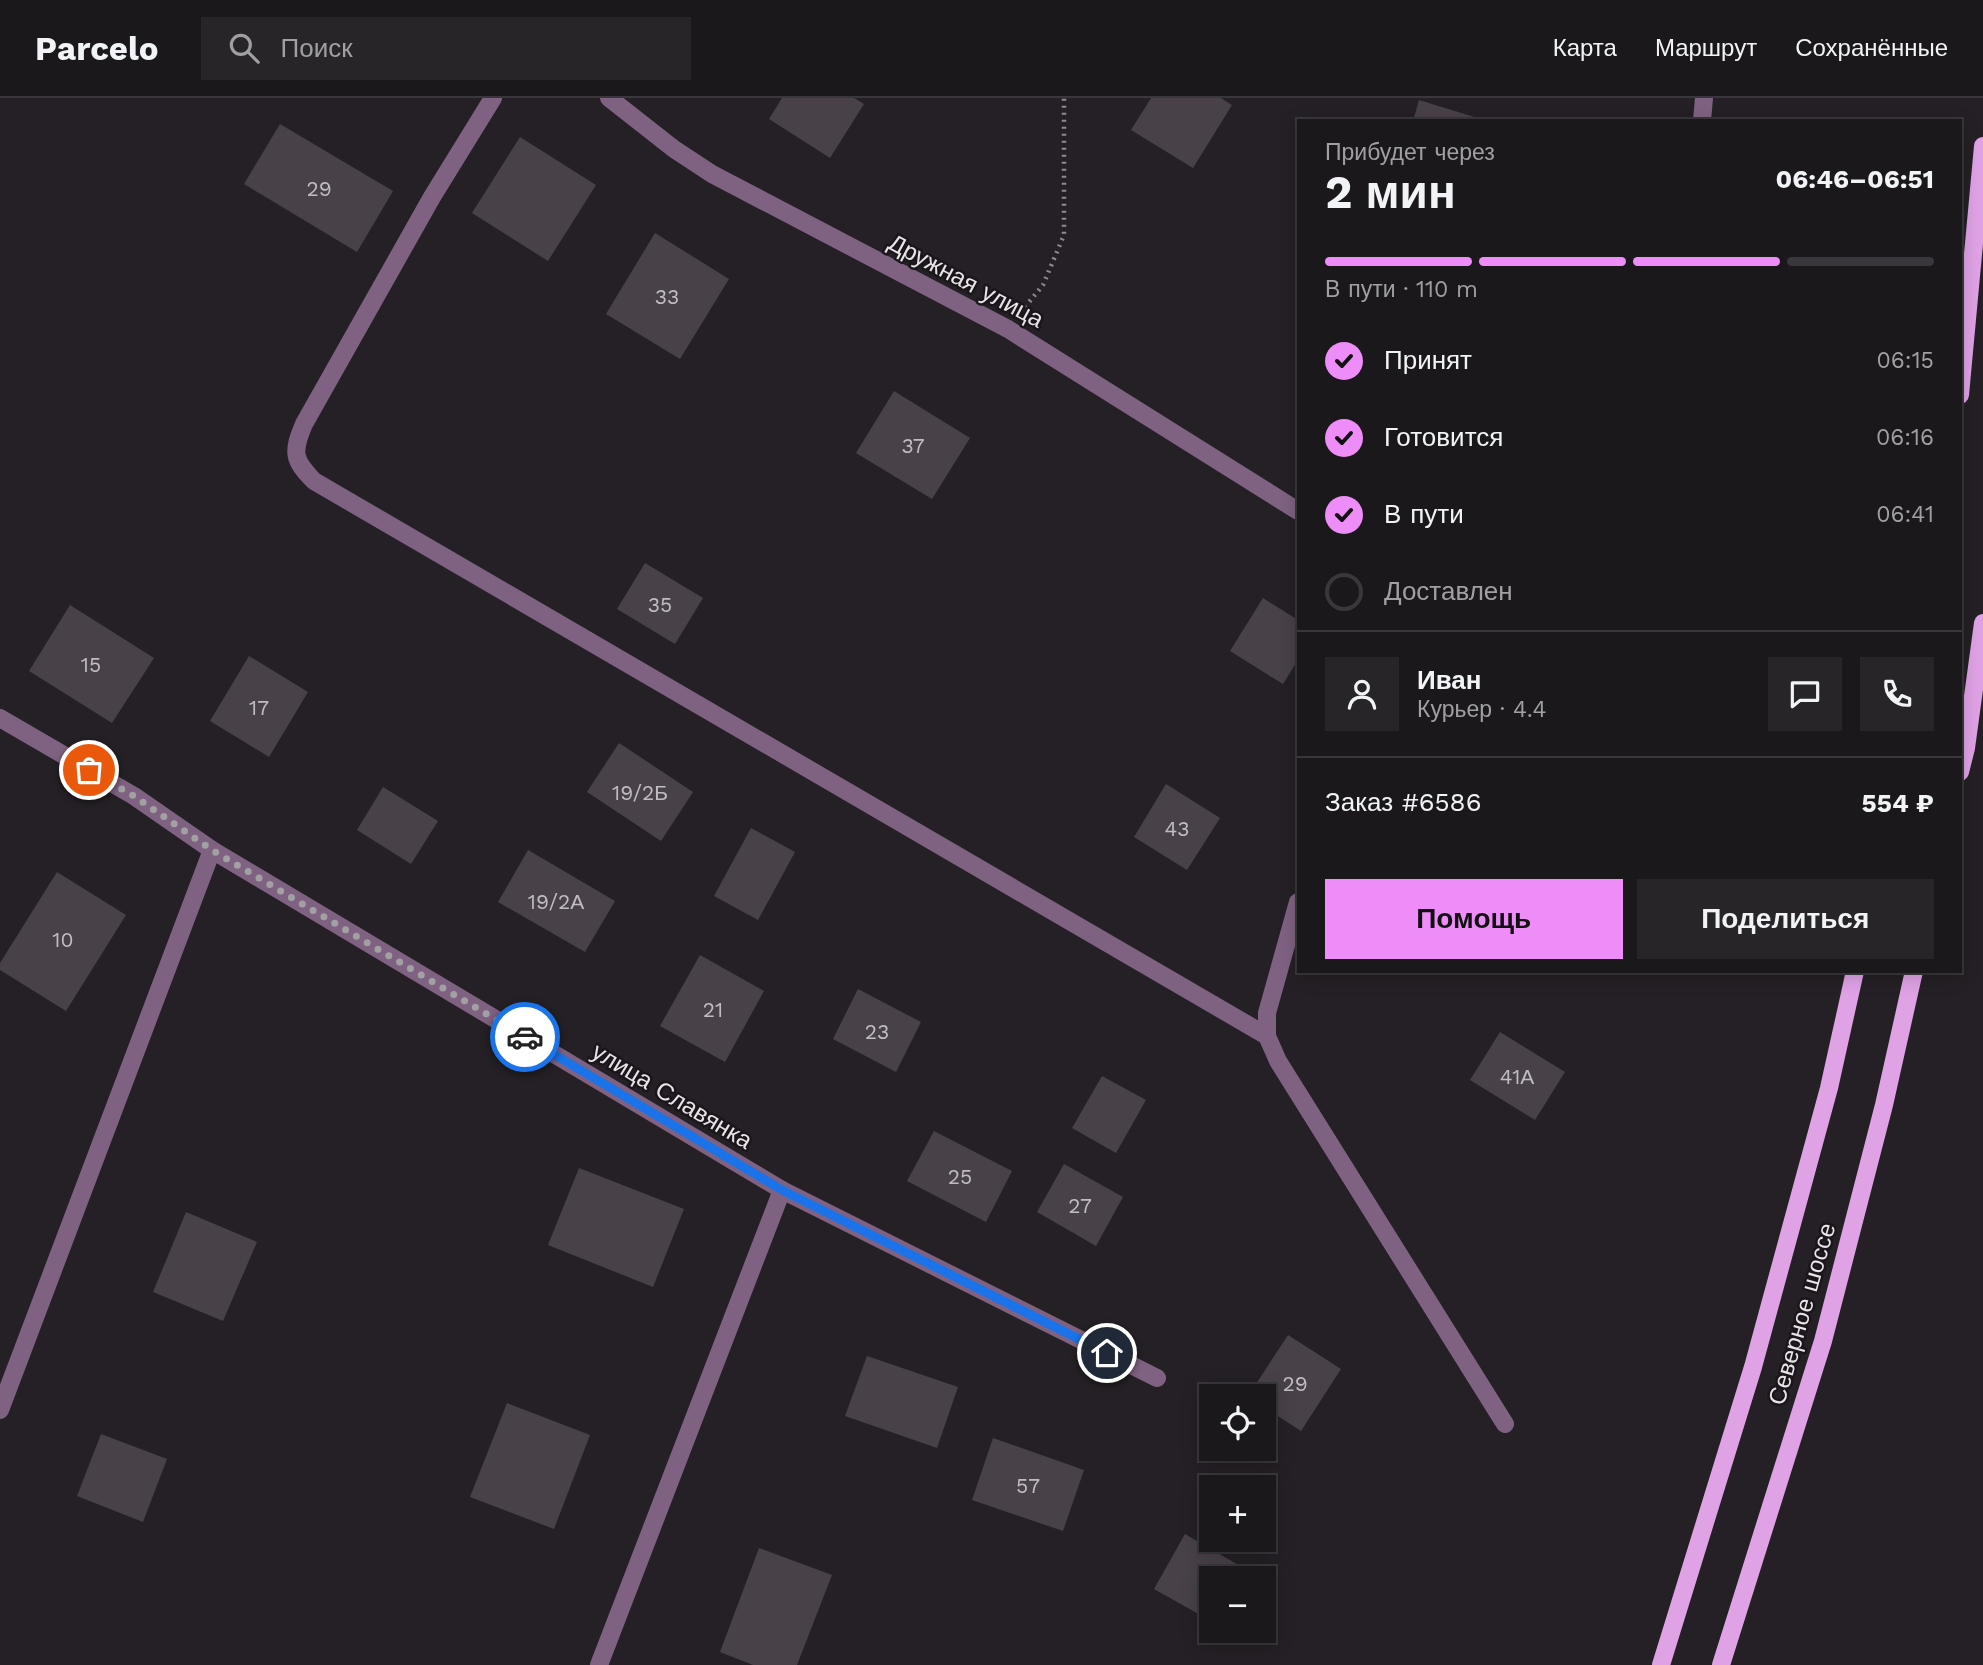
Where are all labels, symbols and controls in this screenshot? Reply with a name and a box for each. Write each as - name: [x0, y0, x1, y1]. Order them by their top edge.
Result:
- search box: [201, 17, 691, 80]
- text: Parcelo: [35, 29, 159, 68]
- icon: search: [225, 29, 263, 67]
- text: Поиск: [281, 33, 353, 63]
- text: Карта: [1553, 34, 1617, 62]
- text: Маршрут: [1655, 34, 1757, 62]
- text: Сохранённые: [1795, 34, 1948, 62]
- text: Прибудет через: [1325, 139, 1495, 166]
- text: 06:46–06:51: [1776, 164, 1934, 194]
- text: 2 мин: [1325, 165, 1456, 219]
- house number: 29: [306, 176, 332, 201]
- street label: Дружная улица: [884, 228, 1049, 334]
- text: В пути · 110 m: [1325, 276, 1478, 303]
- house number: 33: [655, 284, 679, 309]
- icon: check: [1325, 342, 1363, 380]
- text: Принят: [1384, 345, 1472, 375]
- text: 06:15: [1877, 347, 1934, 374]
- icon: check: [1325, 419, 1363, 457]
- text: Готовится: [1384, 422, 1503, 452]
- text: 06:16: [1876, 424, 1934, 451]
- house number: 37: [901, 433, 925, 458]
- icon: check: [1325, 496, 1363, 534]
- text: В пути: [1384, 499, 1464, 529]
- text: 06:41: [1876, 501, 1934, 528]
- text: Доставлен: [1384, 576, 1513, 606]
- house number: 35: [648, 592, 672, 617]
- house number: 15: [81, 652, 101, 677]
- button: person: [1325, 657, 1399, 731]
- button: chat: [1768, 657, 1842, 731]
- button: phone: [1860, 657, 1934, 731]
- text: Иван: [1417, 665, 1482, 695]
- house number: 17: [249, 695, 269, 720]
- text: Курьер · 4.4: [1417, 696, 1547, 723]
- pin: [59, 740, 119, 800]
- icon: bag: [70, 751, 108, 789]
- house number: 19/2Б: [612, 780, 668, 805]
- text: Заказ #6586: [1325, 787, 1481, 817]
- text: 554 ₽: [1862, 788, 1934, 818]
- house number: 43: [1164, 816, 1190, 841]
- button: Помощь: [1325, 879, 1623, 959]
- button: Поделиться: [1637, 879, 1934, 959]
- house number: 19/2А: [528, 889, 584, 914]
- house number: 10: [52, 927, 74, 952]
- house number: 21: [703, 997, 723, 1022]
- courier: [490, 1002, 560, 1072]
- icon: car: [506, 1018, 544, 1056]
- house number: 23: [865, 1019, 889, 1044]
- street label: улица Славянка: [587, 1037, 758, 1155]
- house number: 41А: [1500, 1064, 1534, 1089]
- house number: 25: [948, 1164, 972, 1189]
- house number: 27: [1068, 1193, 1092, 1218]
- street label: Северное шоссе: [1763, 1220, 1841, 1408]
- pin: [1077, 1323, 1137, 1383]
- icon: home: [1088, 1334, 1126, 1372]
- house number: 29: [1282, 1371, 1308, 1396]
- map controls: [1199, 1384, 1276, 1643]
- button: locate: [1199, 1384, 1276, 1461]
- house number: 57: [1016, 1473, 1040, 1498]
- button: +: [1199, 1475, 1276, 1552]
- button: −: [1199, 1566, 1276, 1643]

